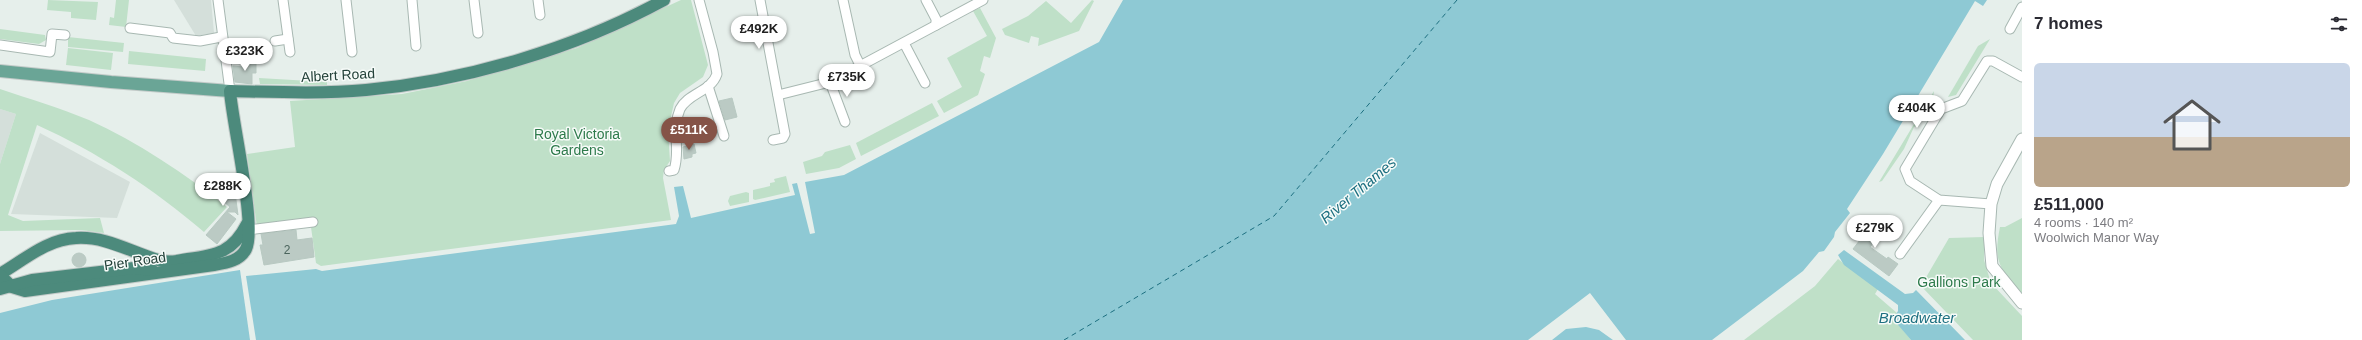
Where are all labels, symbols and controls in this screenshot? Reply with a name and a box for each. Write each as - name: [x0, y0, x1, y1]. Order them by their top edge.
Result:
- icon: filters: [2328, 13, 2350, 35]
- text: 7 homes: [2034, 14, 2103, 33]
- pin: £492K: [731, 16, 787, 50]
- text: £492K: [740, 21, 778, 36]
- pin: £323K: [217, 38, 273, 72]
- text: £323K: [226, 43, 264, 58]
- pin: £735K: [819, 64, 875, 98]
- street label: Albert Road: [301, 65, 375, 85]
- text: £735K: [828, 69, 866, 84]
- icon: home: [2156, 89, 2228, 161]
- pin: £404K: [1889, 95, 1945, 129]
- text: £404K: [1898, 100, 1936, 115]
- pin: £511K: [661, 117, 717, 151]
- text: £511K: [670, 122, 708, 137]
- park label: Royal Victoria Gardens: [534, 126, 620, 158]
- water label: River Thames: [1317, 153, 1400, 227]
- pin: £288K: [195, 173, 251, 207]
- text: £288K: [204, 178, 242, 193]
- text: £511,000: [2034, 195, 2104, 214]
- pin: £279K: [1847, 215, 1903, 249]
- text: 4 rooms · 140 m²: [2034, 215, 2133, 230]
- text: £279K: [1856, 220, 1894, 235]
- text: Woolwich Manor Way: [2034, 230, 2159, 245]
- house number: 2: [284, 243, 291, 257]
- street label: Pier Road: [103, 249, 167, 273]
- park label: Gallions Park: [1917, 274, 2002, 290]
- water label: Broadwater: [1879, 309, 1956, 326]

